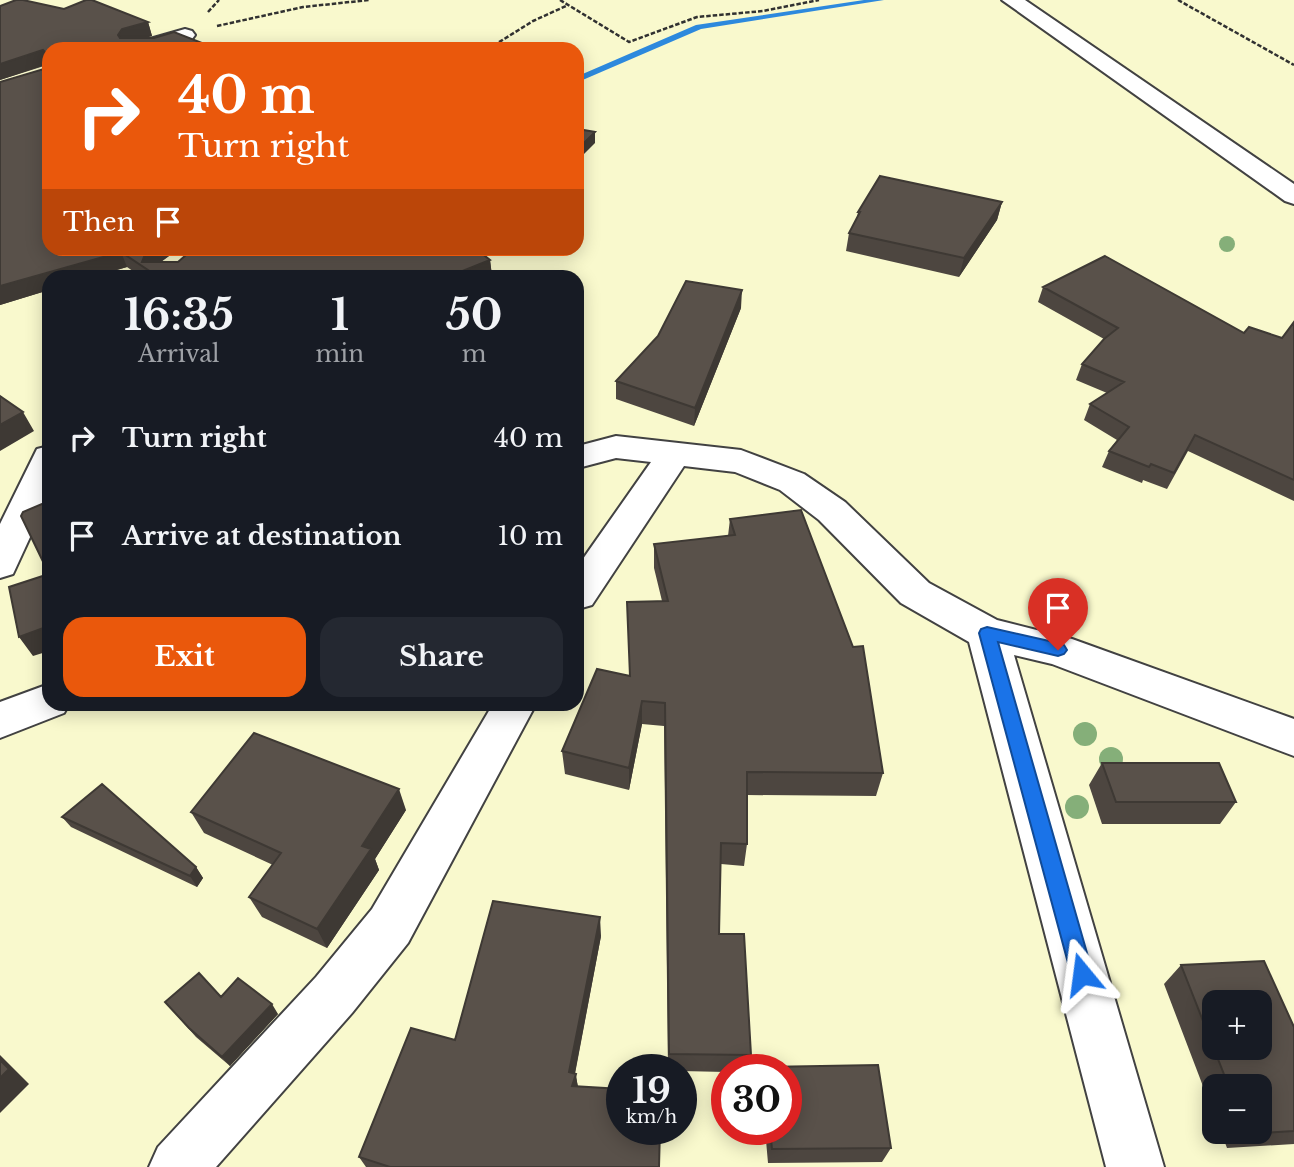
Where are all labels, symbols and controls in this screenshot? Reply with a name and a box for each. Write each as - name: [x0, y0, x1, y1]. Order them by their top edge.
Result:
- text: 40 m: [178, 65, 315, 126]
- icon: right: [63, 70, 154, 161]
- text: Turn right: [178, 126, 349, 166]
- icon: arrive: [149, 203, 187, 241]
- text: Then: [63, 206, 135, 238]
- text: 16:35: [124, 289, 234, 341]
- text: 1: [331, 289, 349, 341]
- text: 50: [446, 289, 502, 341]
- text: Arrival: [138, 340, 220, 368]
- text: min: [316, 340, 364, 368]
- text: m: [462, 340, 486, 368]
- icon: right: [63, 419, 101, 457]
- text: Turn right: [122, 422, 267, 454]
- text: 40 m: [494, 422, 563, 454]
- icon: arrive: [63, 517, 101, 555]
- text: Arrive at destination: [122, 520, 402, 552]
- text: 10 m: [497, 520, 563, 552]
- pin: [1028, 578, 1088, 650]
- icon: arrive: [1039, 589, 1077, 627]
- button: Exit: [63, 617, 306, 697]
- button: Share: [320, 617, 563, 697]
- position arrow: [1045, 937, 1119, 1011]
- map controls: [1202, 990, 1272, 1144]
- button: +: [1202, 990, 1272, 1060]
- speed limit sign: 30: [711, 1054, 802, 1145]
- text: 19: [632, 1069, 671, 1112]
- button: −: [1202, 1074, 1272, 1144]
- text: km/h: [626, 1106, 677, 1128]

